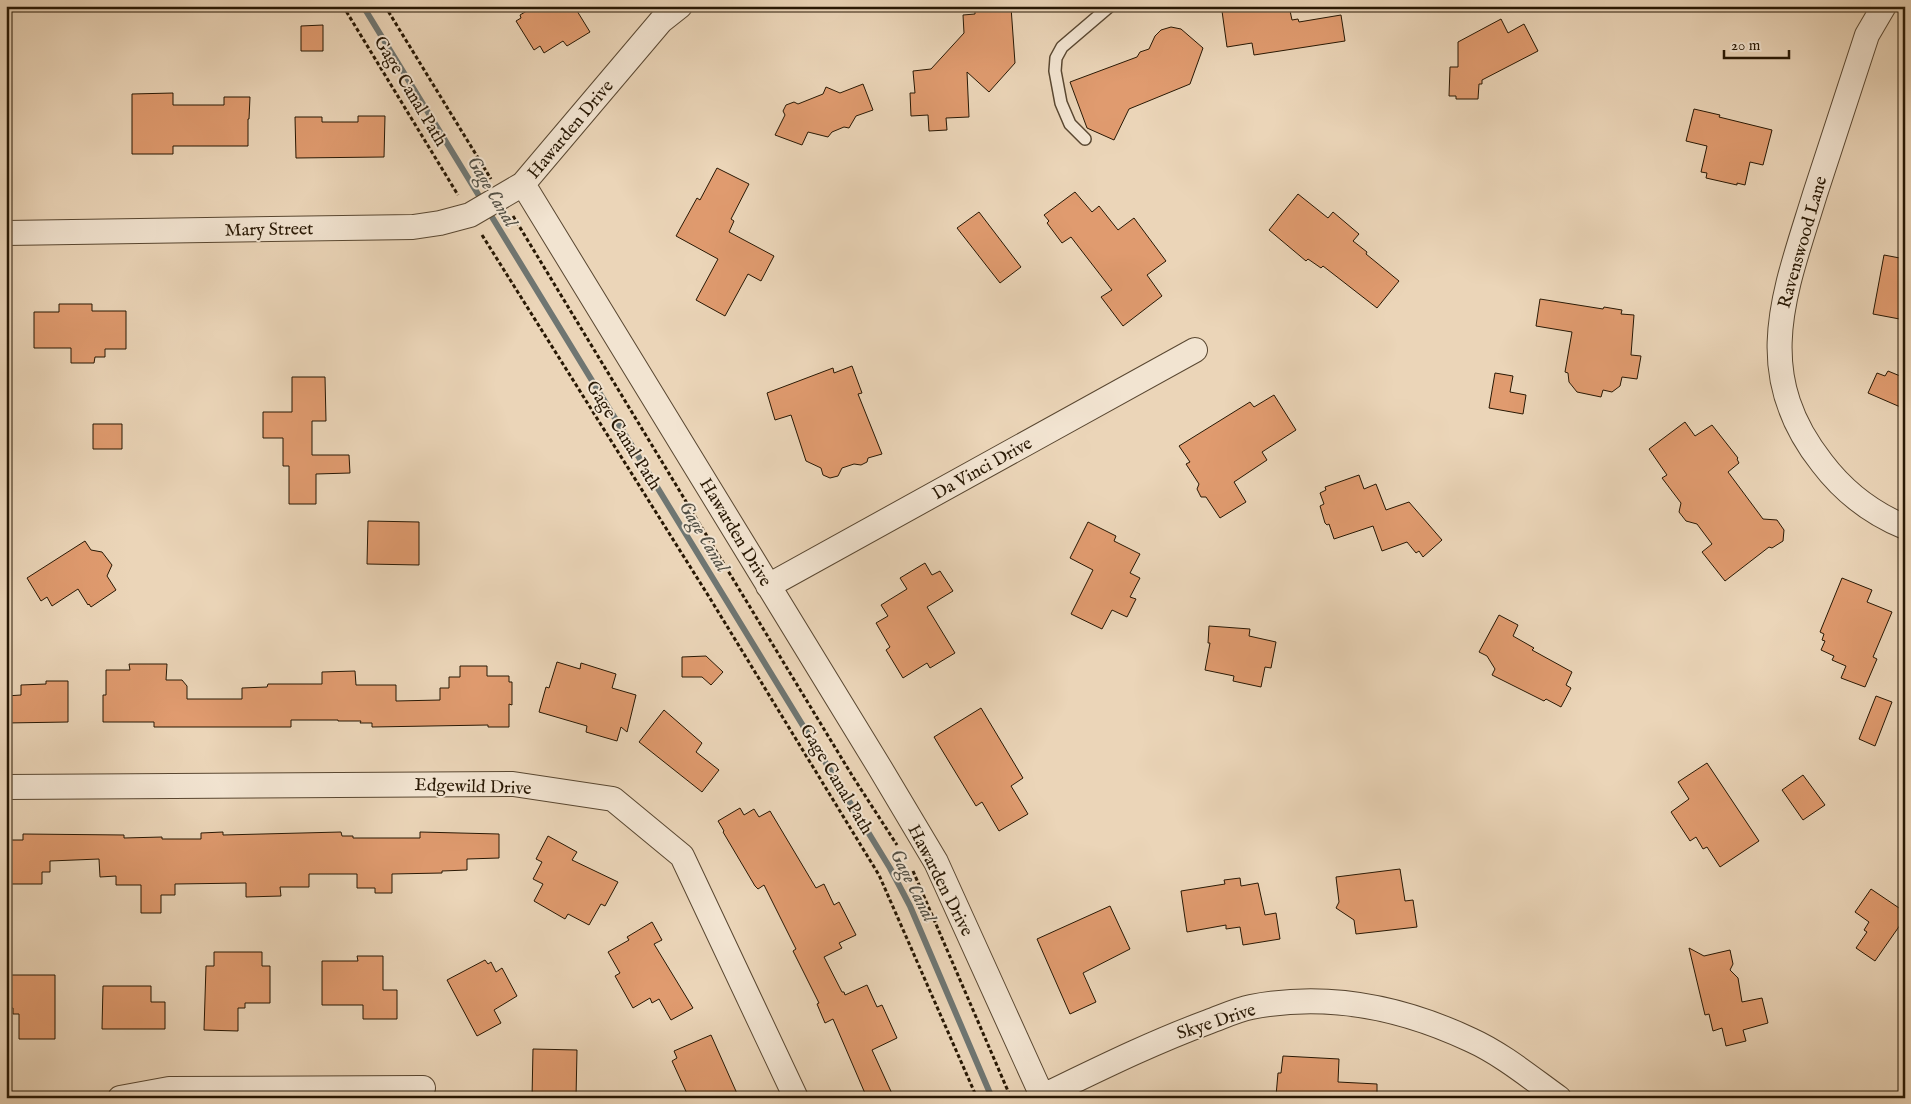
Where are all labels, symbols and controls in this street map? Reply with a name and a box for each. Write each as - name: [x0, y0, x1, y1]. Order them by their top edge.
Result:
- scale bar: [1724, 28, 1788, 60]
- street label: Gage Canal Path: [368, 32, 452, 152]
- text: 20 m: [1731, 36, 1761, 55]
- street label: Hawarden Drive: [523, 76, 619, 184]
- water label: Gage Canal: [461, 152, 523, 233]
- street label: Ravenswood Lane: [1774, 174, 1833, 311]
- street label: Mary Street: [224, 218, 314, 243]
- street label: Gage Canal Path: [580, 377, 666, 495]
- street label: Da Vinci Drive: [929, 432, 1037, 506]
- street label: Hawarden Drive: [693, 474, 776, 591]
- water label: Gage Canal: [673, 497, 735, 578]
- street label: Gage Canal Path: [794, 720, 878, 840]
- street label: Edgewild Drive: [414, 774, 532, 801]
- street label: Hawarden Drive: [902, 821, 978, 940]
- water label: Gage Canal: [884, 845, 941, 928]
- street label: Skye Drive: [1174, 999, 1259, 1046]

